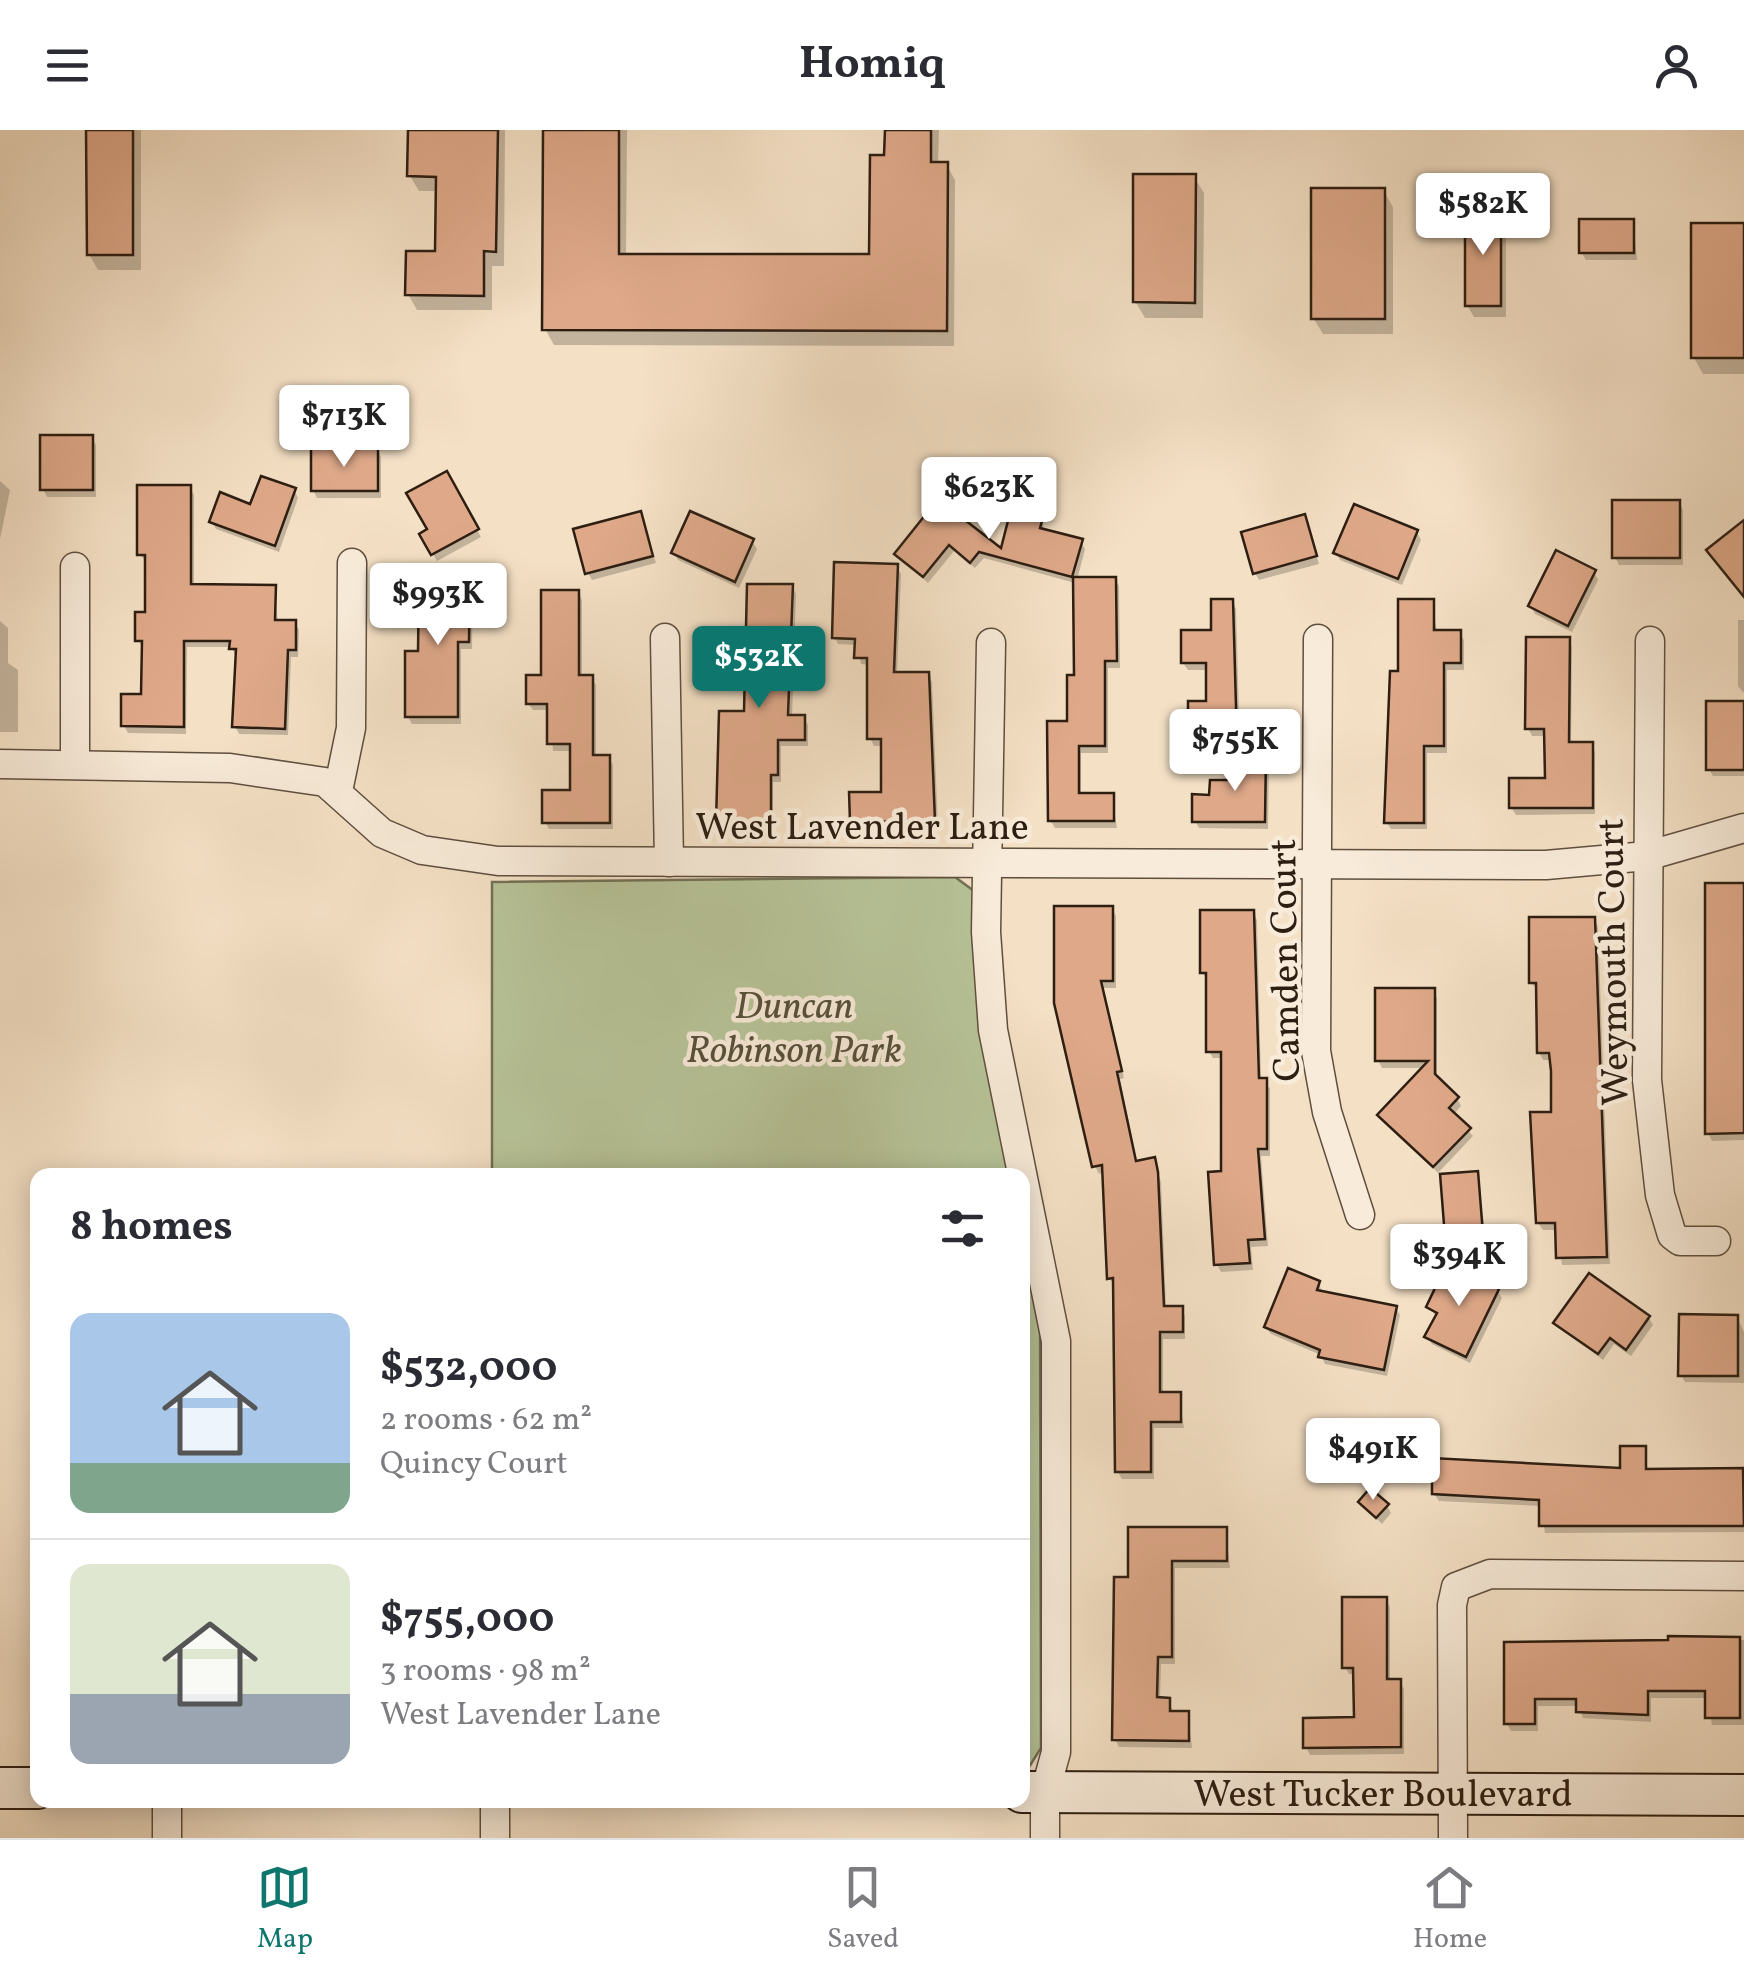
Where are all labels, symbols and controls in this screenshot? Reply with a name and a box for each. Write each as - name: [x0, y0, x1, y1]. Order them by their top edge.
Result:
- text: Homiq: [799, 34, 945, 97]
- icon: menu: [40, 38, 95, 93]
- icon: person: [1649, 38, 1704, 93]
- pin: $582K: [1413, 173, 1553, 258]
- text: $582K: [1438, 183, 1528, 227]
- pin: $713K: [274, 385, 414, 470]
- text: $713K: [301, 395, 387, 439]
- pin: $623K: [919, 457, 1059, 542]
- text: $623K: [943, 467, 1035, 511]
- pin: $993K: [368, 563, 508, 648]
- text: $993K: [392, 573, 484, 617]
- pin: $532K: [689, 626, 829, 711]
- text: $532K: [714, 636, 804, 680]
- pin: $755K: [1165, 709, 1305, 794]
- text: $755K: [1191, 719, 1279, 763]
- street label: West Lavender Lane: [695, 803, 1029, 856]
- street label: Weymouth Court: [1586, 818, 1645, 1106]
- street label: Camden Court: [1259, 838, 1316, 1082]
- park label: Duncan Robinson Park: [686, 982, 902, 1079]
- text: 8 homes: [70, 1199, 233, 1258]
- icon: filters: [935, 1201, 990, 1256]
- pin: $394K: [1389, 1224, 1529, 1309]
- text: $394K: [1412, 1234, 1506, 1278]
- text: $532,000: [380, 1340, 557, 1399]
- icon: home: [150, 1353, 270, 1473]
- text: 2 rooms · 62 m²: [380, 1399, 592, 1443]
- pin: $491K: [1303, 1418, 1443, 1503]
- text: $491K: [1328, 1428, 1418, 1472]
- text: Quincy Court: [380, 1443, 568, 1487]
- text: $755,000: [380, 1591, 554, 1650]
- icon: home: [150, 1604, 270, 1724]
- text: 3 rooms · 98 m²: [380, 1650, 591, 1694]
- text: West Lavender Lane: [380, 1694, 661, 1738]
- street label: West Tucker Boulevard: [1193, 1770, 1573, 1823]
- tab: Map: [257, 1860, 313, 1959]
- tab: Saved: [827, 1860, 899, 1959]
- tab: Home: [1413, 1860, 1487, 1959]

